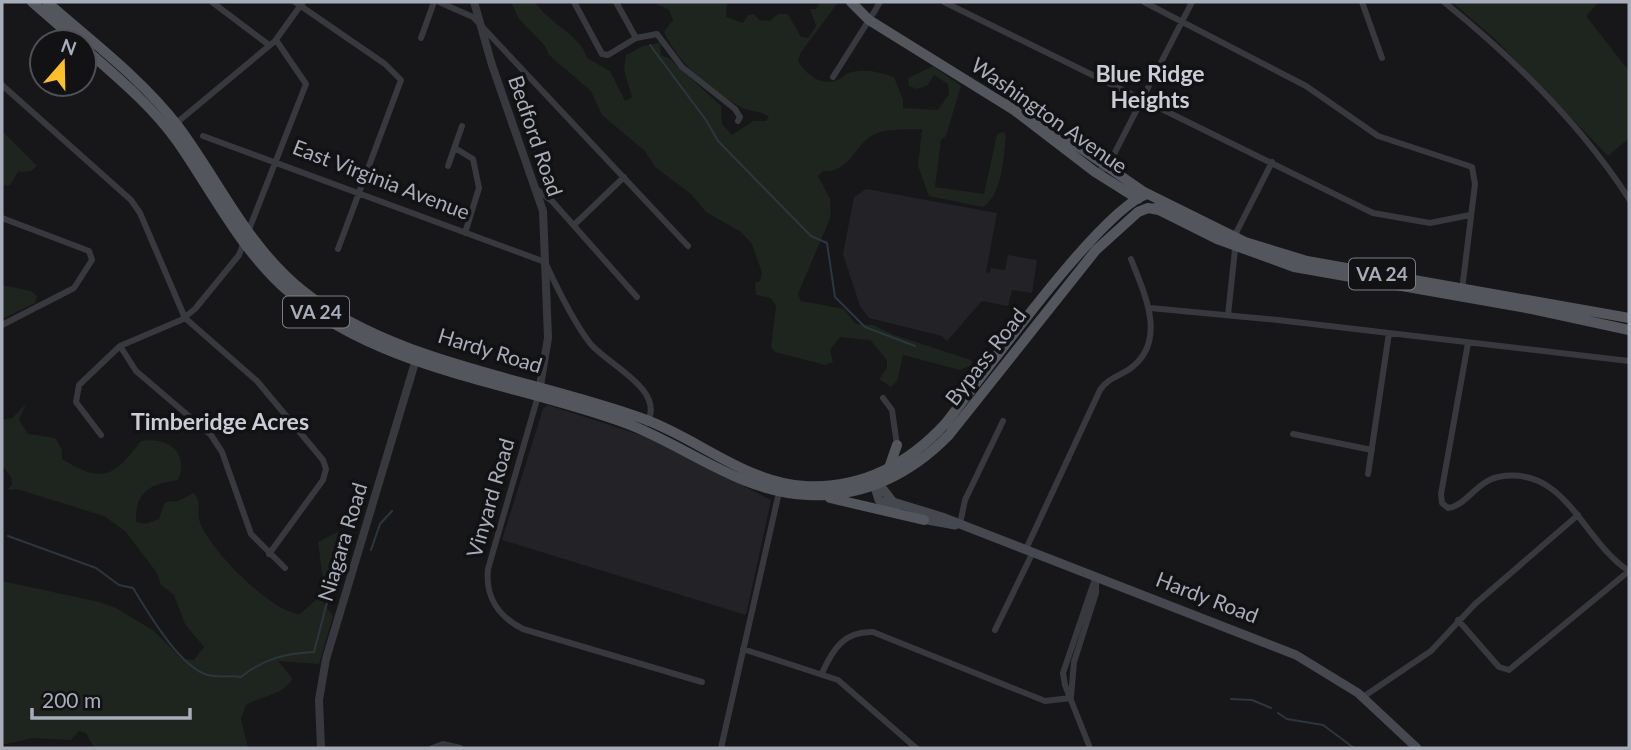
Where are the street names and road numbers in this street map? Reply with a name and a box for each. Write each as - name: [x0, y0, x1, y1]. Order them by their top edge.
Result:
- street label: Washington Avenue: [967, 52, 1133, 178]
- street label: Bedford Road: [504, 72, 569, 199]
- street label: East Virginia Avenue: [289, 133, 474, 224]
- road number: VA 24: [1349, 258, 1415, 290]
- road number: VA 24: [283, 296, 349, 328]
- street label: Bypass Road: [939, 302, 1031, 410]
- street label: Hardy Road: [435, 322, 545, 377]
- street label: Vinyard Road: [461, 435, 518, 560]
- street label: Niagara Road: [312, 479, 371, 604]
- street label: Hardy Road: [1153, 566, 1262, 628]

